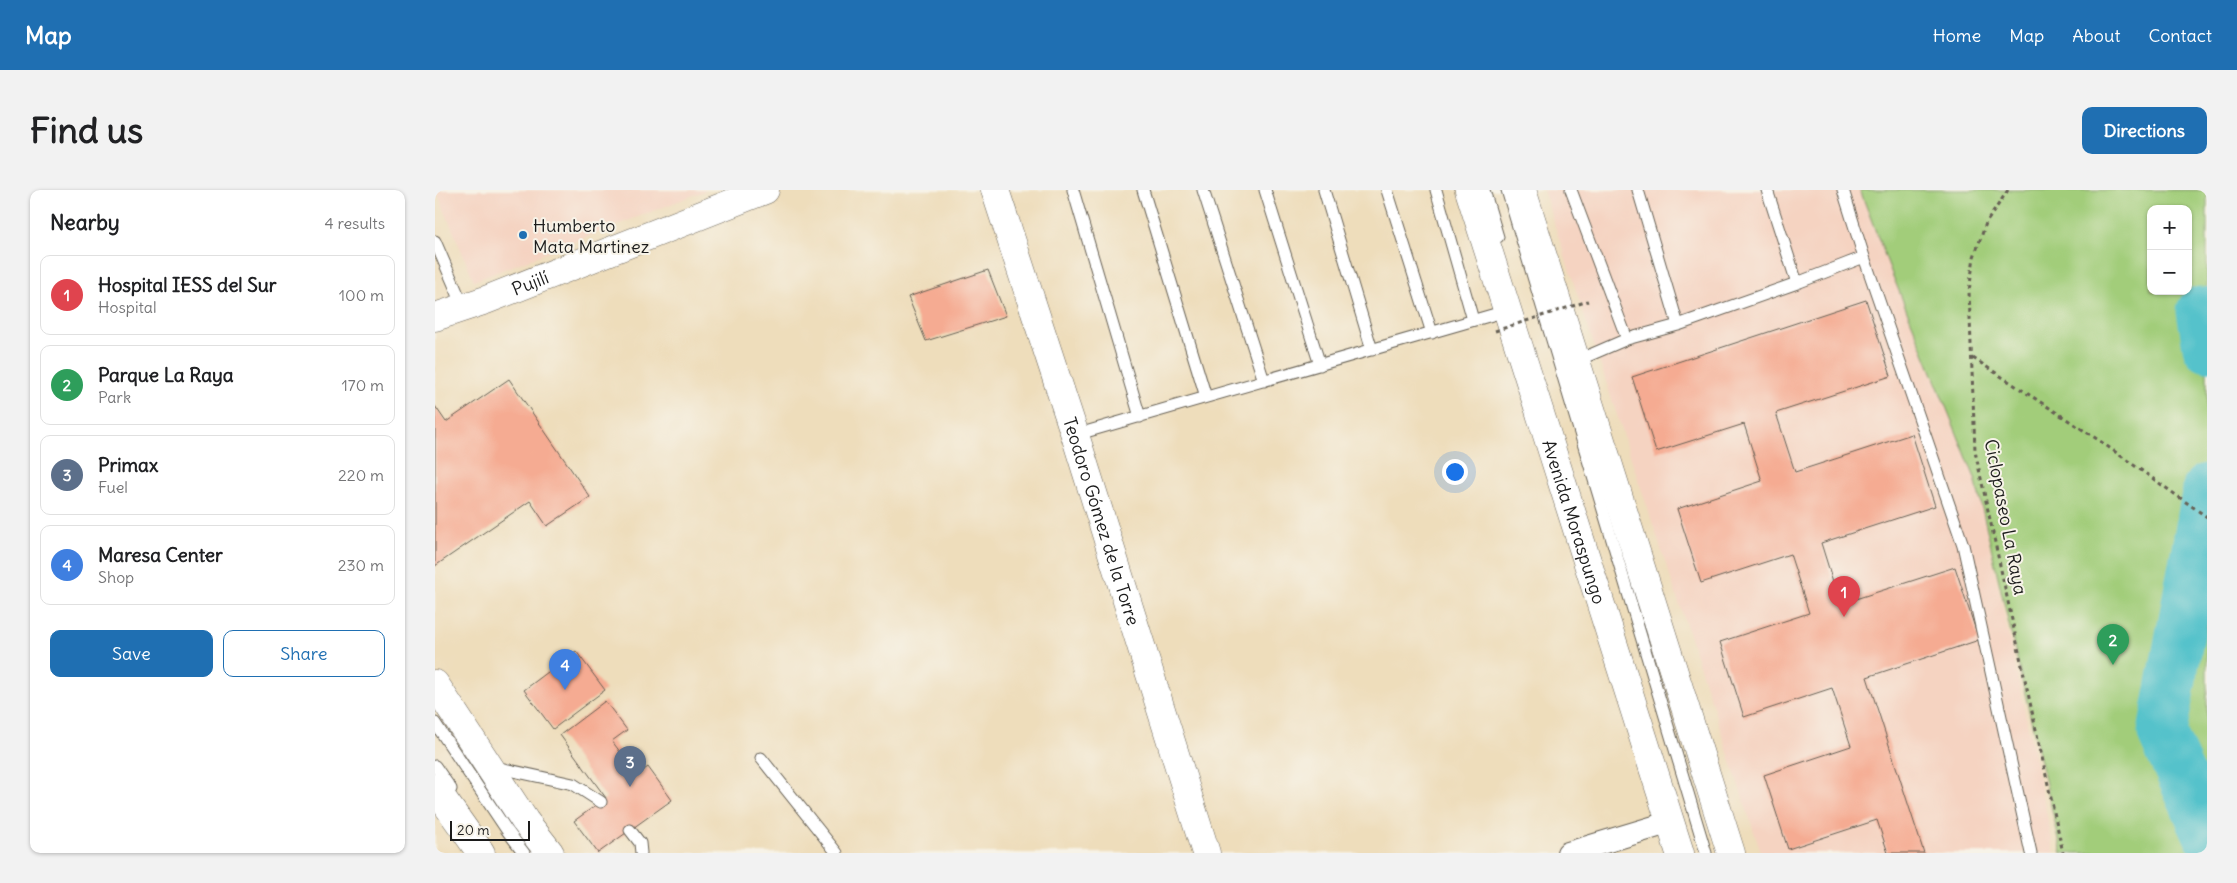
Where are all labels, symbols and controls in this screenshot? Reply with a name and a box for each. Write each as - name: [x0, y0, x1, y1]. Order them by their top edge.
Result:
- text: Map: [25, 20, 72, 50]
- text: Home: [1933, 24, 1981, 47]
- text: Map: [2009, 24, 2044, 47]
- text: About: [2072, 24, 2120, 47]
- text: Contact: [2148, 24, 2212, 47]
- button: Directions: [2082, 107, 2207, 154]
- text: Find us: [30, 108, 143, 152]
- map controls: [2147, 205, 2192, 295]
- button: +: [2147, 205, 2192, 250]
- text: Nearby: [50, 209, 120, 236]
- text: 4 results: [324, 213, 385, 233]
- place label: Humberto Mata Martinez: [533, 214, 650, 258]
- marker: Humberto Mata Martinez: [517, 229, 529, 241]
- button: −: [2147, 250, 2192, 295]
- street label: Pujilí: [508, 265, 552, 300]
- text: Hospital IESS del Sur: [98, 273, 277, 297]
- text: 1: [64, 285, 70, 305]
- text: 100 m: [339, 285, 384, 305]
- text: Hospital: [98, 297, 157, 317]
- text: Parque La Raya: [98, 363, 234, 387]
- text: 2: [63, 375, 71, 395]
- text: 170 m: [341, 375, 384, 395]
- text: Park: [98, 387, 131, 407]
- street label: Teodoro Gómez de la Torre: [1058, 414, 1145, 628]
- street label: Avenida Moraspungo: [1538, 437, 1611, 607]
- street label: Ciclopaseo La Raya: [1980, 437, 2032, 597]
- text: Primax: [98, 453, 158, 477]
- your location: [1442, 459, 1468, 485]
- text: 3: [62, 465, 72, 485]
- text: 220 m: [338, 465, 384, 485]
- text: Fuel: [98, 477, 128, 497]
- text: Maresa Center: [98, 543, 223, 567]
- text: 4: [62, 555, 72, 575]
- text: 230 m: [338, 555, 384, 575]
- text: Shop: [98, 567, 134, 587]
- pin: 1: [1828, 576, 1860, 617]
- pin: 2: [2097, 624, 2129, 665]
- button: Save: [50, 630, 213, 677]
- button: Share: [223, 630, 385, 677]
- pin: 4: [549, 649, 581, 690]
- pin: 3: [614, 746, 646, 787]
- scale bar: [450, 818, 530, 841]
- text: 20 m: [457, 821, 490, 839]

